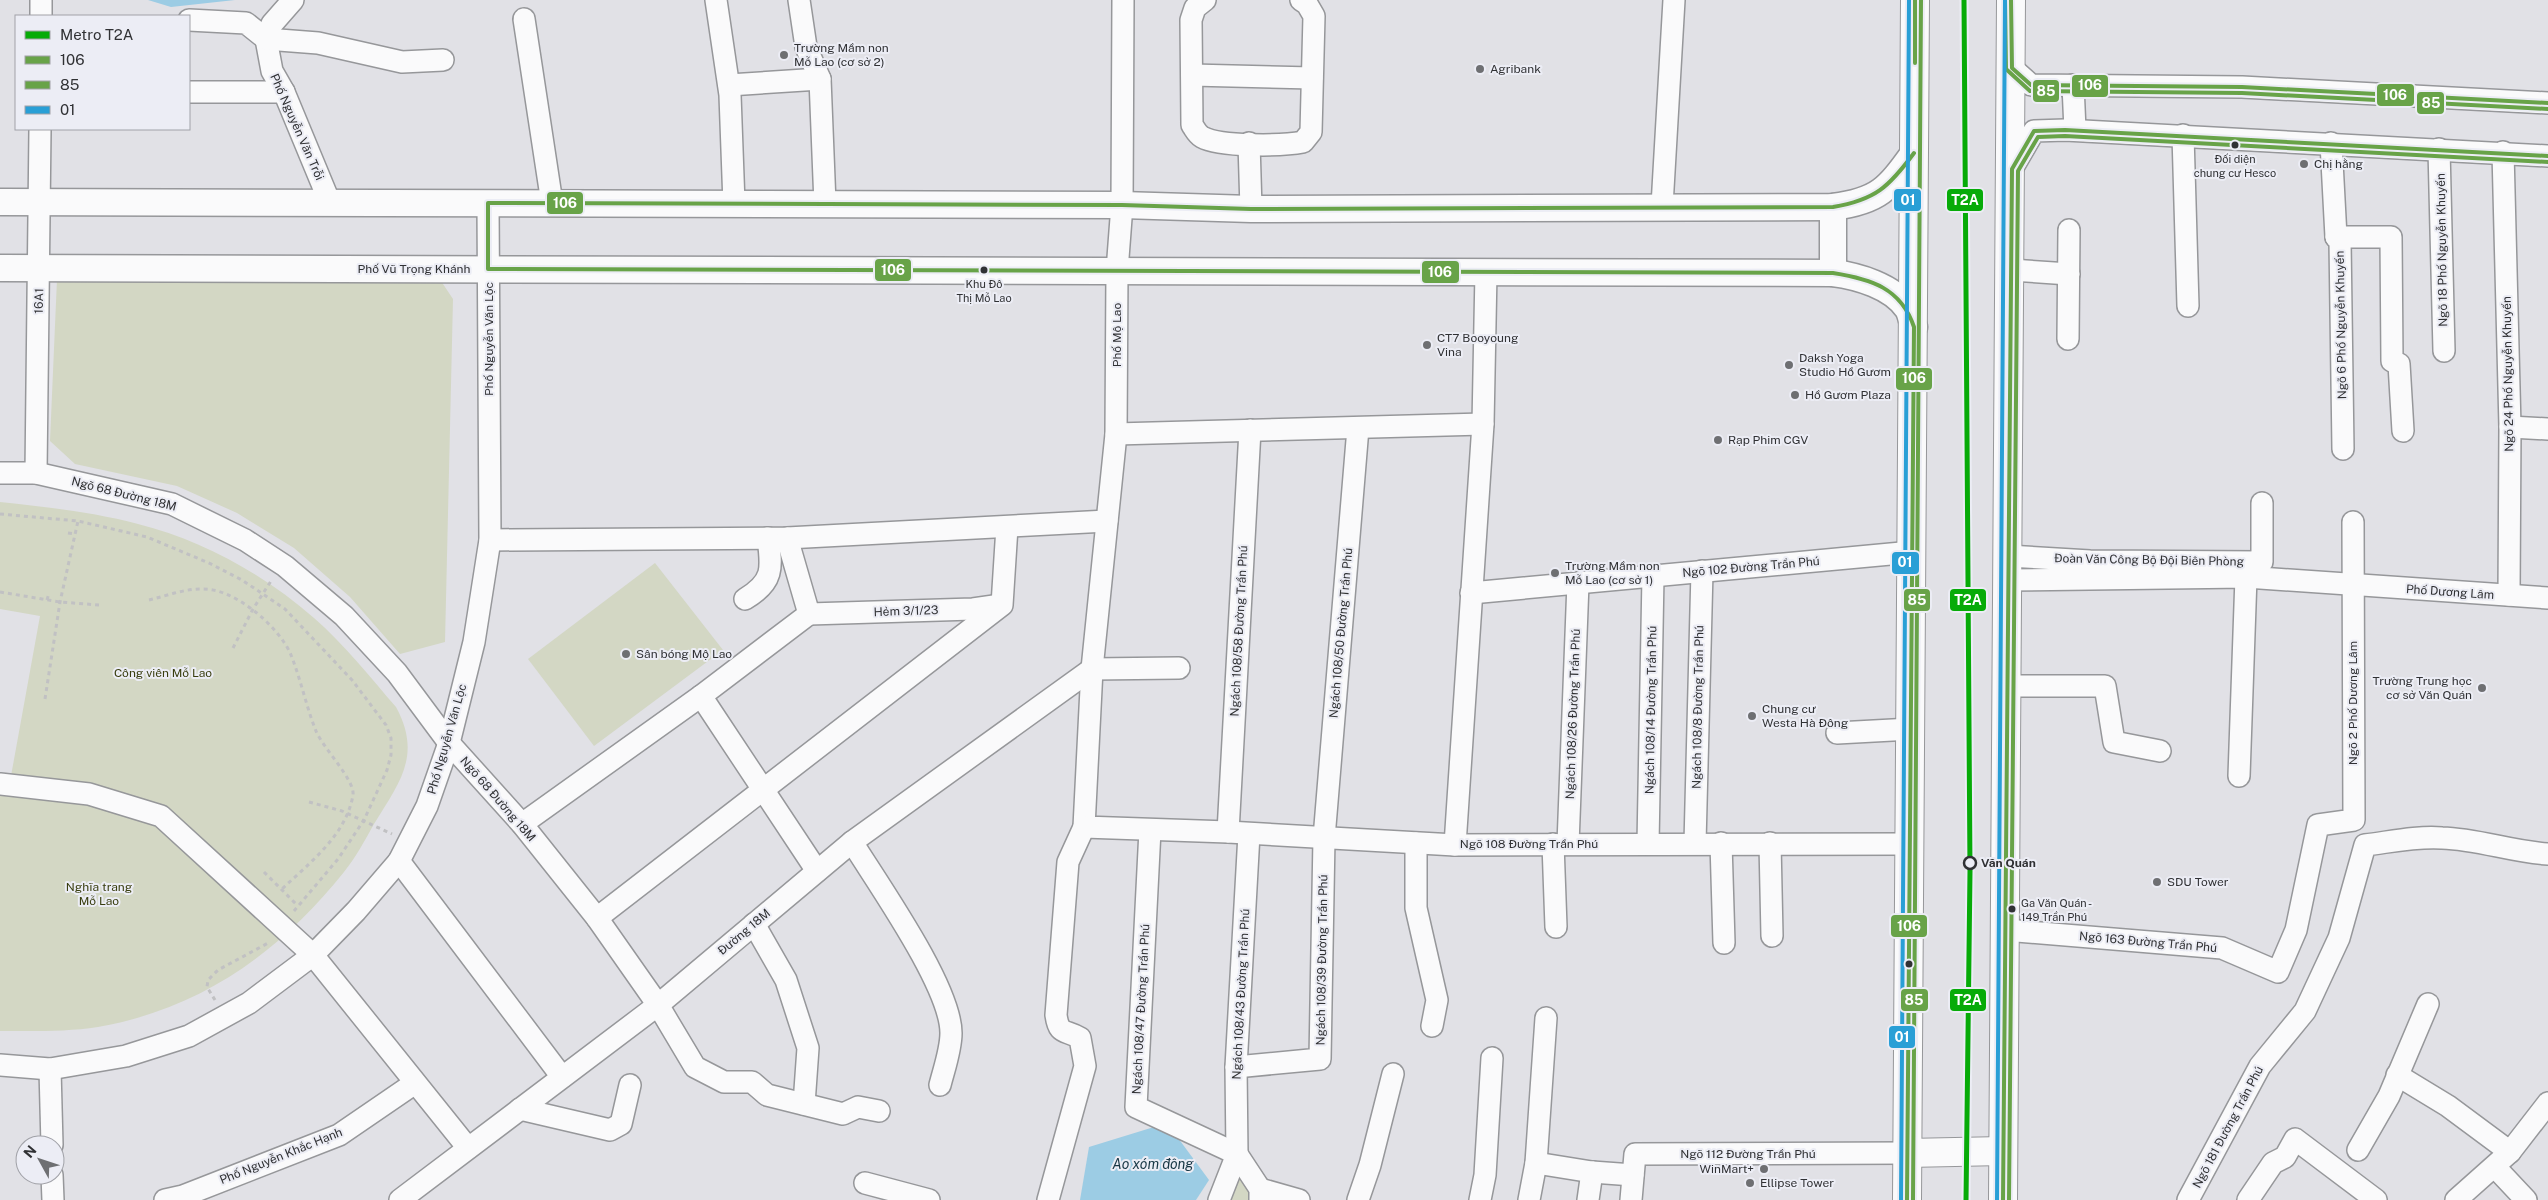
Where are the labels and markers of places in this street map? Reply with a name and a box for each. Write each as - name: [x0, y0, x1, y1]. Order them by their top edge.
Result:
- place label: Trường Mầm non Mỗ Lao (cơ sở 2): [794, 41, 889, 69]
- marker: Trường Mầm non Mỗ Lao (cơ sở 2): [778, 49, 790, 61]
- place label: Agribank: [1490, 62, 1541, 76]
- marker: Agribank: [1474, 63, 1486, 75]
- marker: Đối diện chung cư Hesco: [2230, 140, 2240, 150]
- place label: Đối diện chung cư Hesco: [2194, 153, 2276, 179]
- place label: Chị hằng: [2314, 157, 2363, 171]
- marker: Chị hằng: [2298, 158, 2310, 170]
- marker: Khu Đô Thị Mỗ Lao: [979, 265, 989, 275]
- place label: Khu Đô Thị Mỗ Lao: [956, 278, 1012, 304]
- place label: CT7 Booyoung Vina: [1437, 331, 1518, 359]
- marker: CT7 Booyoung Vina: [1421, 339, 1433, 351]
- place label: Daksh Yoga Studio Hồ Gươm: [1799, 351, 1891, 379]
- marker: Daksh Yoga Studio Hồ Gươm: [1783, 359, 1795, 371]
- place label: Hồ Gươm Plaza: [1805, 388, 1891, 402]
- marker: Hồ Gươm Plaza: [1789, 389, 1801, 401]
- place label: Rạp Phim CGV: [1728, 433, 1808, 447]
- marker: Rạp Phim CGV: [1712, 434, 1724, 446]
- place label: Trường Mầm non Mỗ Lao (cơ sở 1): [1565, 559, 1660, 587]
- marker: Trường Mầm non Mỗ Lao (cơ sở 1): [1549, 567, 1561, 579]
- place label: Sân bóng Mộ Lao: [636, 647, 732, 661]
- marker: Sân bóng Mộ Lao: [620, 648, 632, 660]
- place label: Trường Trung học cơ sở Văn Quán: [2372, 674, 2472, 702]
- marker: Trường Trung học cơ sở Văn Quán: [2476, 682, 2488, 694]
- place label: Chung cư Westa Hà Đông: [1762, 702, 1848, 730]
- marker: Chung cư Westa Hà Đông: [1746, 710, 1758, 722]
- marker: Văn Quán: [1963, 856, 1977, 870]
- place label: Văn Quán: [1981, 856, 2036, 870]
- place label: SDU Tower: [2167, 875, 2229, 889]
- marker: SDU Tower: [2151, 876, 2163, 888]
- place label: Ga Văn Quán - 149 Trần Phú: [2021, 897, 2092, 923]
- marker: Ga Văn Quán - 149 Trần Phú: [2007, 904, 2017, 914]
- unlabelled marker: [1904, 959, 1914, 969]
- place label: WinMart+: [1700, 1162, 1754, 1176]
- marker: WinMart+: [1758, 1163, 1770, 1175]
- place label: Ellipse Tower: [1760, 1176, 1834, 1190]
- marker: Ellipse Tower: [1744, 1177, 1756, 1189]

